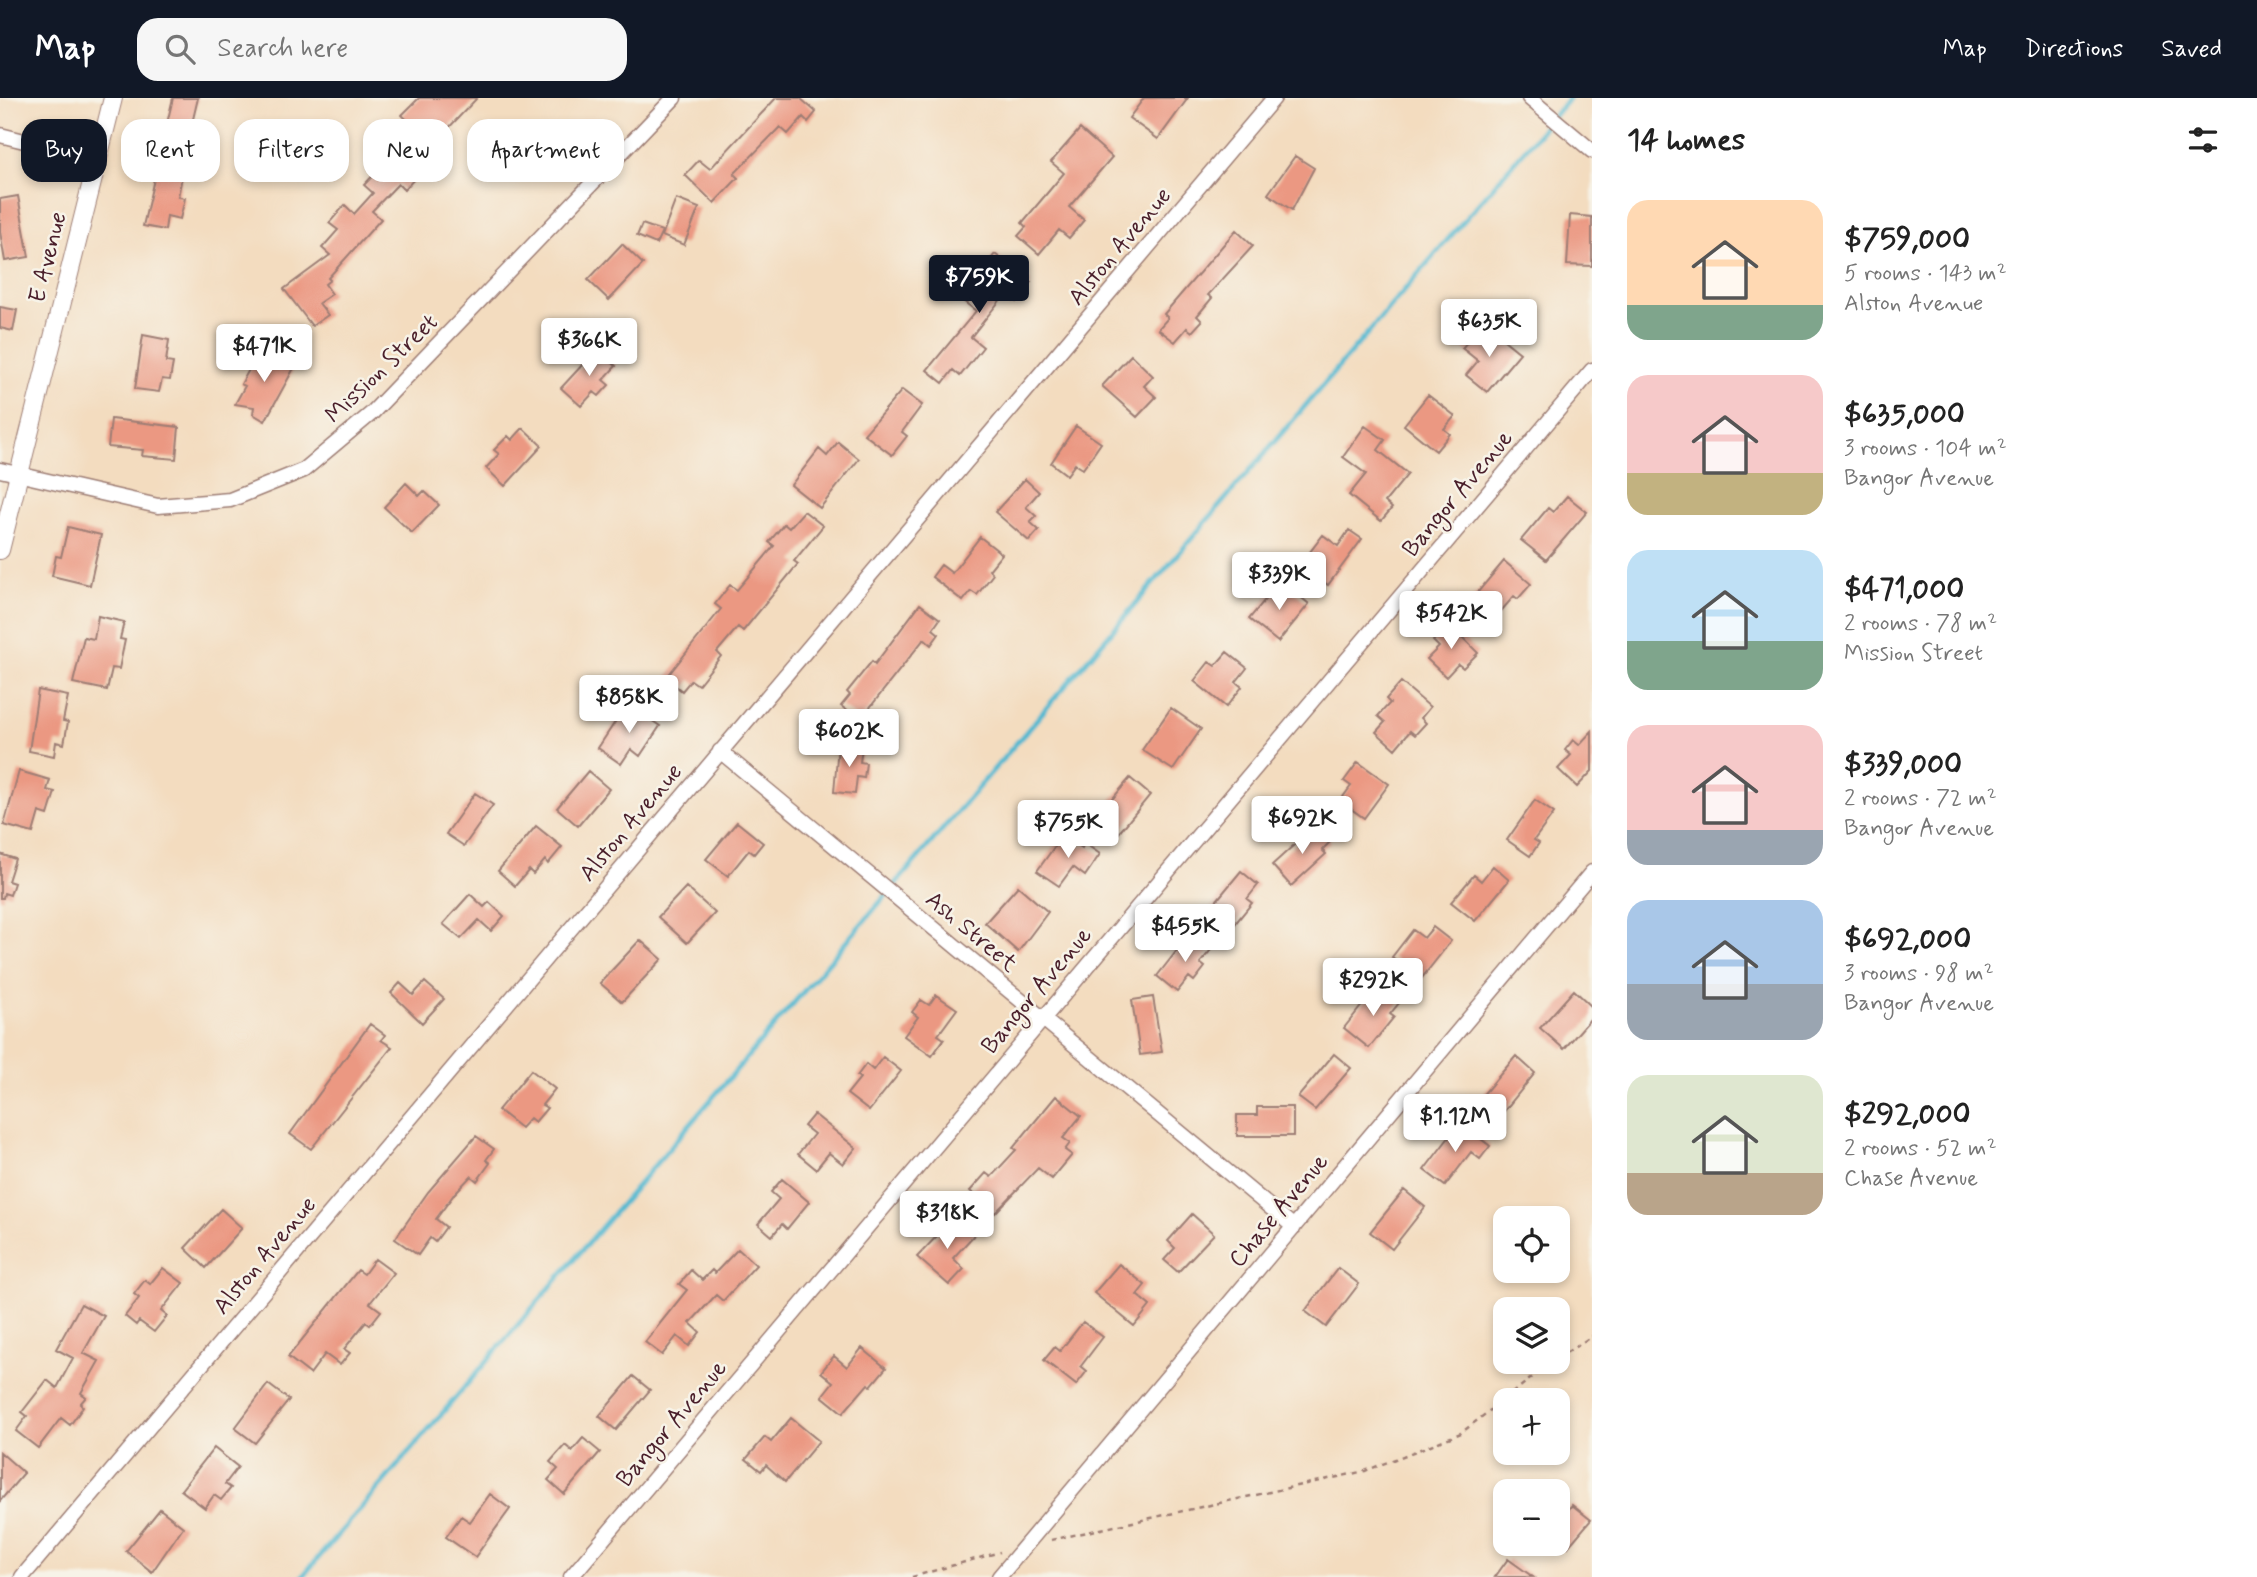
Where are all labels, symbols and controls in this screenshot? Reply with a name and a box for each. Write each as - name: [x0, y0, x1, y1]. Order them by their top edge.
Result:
- search box: [137, 18, 627, 81]
- text: Map: [35, 27, 95, 71]
- icon: search: [161, 30, 199, 68]
- text: Search here: [217, 32, 348, 66]
- text: Map: [1943, 34, 1987, 65]
- text: Directions: [2025, 34, 2123, 65]
- text: Saved: [2161, 34, 2222, 65]
- chip: Buy: [21, 119, 107, 182]
- chip: Rent: [121, 119, 220, 182]
- chip: Filters: [234, 119, 349, 182]
- chip: New: [363, 119, 453, 182]
- chip: Apartment: [467, 119, 624, 182]
- text: 14 homes: [1627, 121, 1745, 160]
- icon: filters: [2184, 121, 2222, 159]
- street label: Alston Avenue: [1062, 181, 1179, 313]
- street label: E Avenue: [22, 209, 75, 306]
- text: $759,000: [1844, 220, 1970, 259]
- icon: home: [1683, 228, 1767, 312]
- pin: $759K: [930, 256, 1028, 315]
- text: 5 rooms · 143 m²: [1844, 259, 2007, 289]
- text: $759K: [945, 263, 1013, 293]
- text: Alston Avenue: [1844, 289, 1983, 319]
- pin: $635K: [1440, 300, 1538, 359]
- street label: Mission Street: [319, 307, 445, 431]
- text: $635K: [1457, 307, 1521, 337]
- pin: $366K: [540, 318, 638, 378]
- pin: $471K: [215, 324, 313, 384]
- text: $366K: [557, 326, 621, 356]
- text: $471K: [232, 332, 296, 362]
- text: $635,000: [1844, 395, 1965, 434]
- icon: home: [1683, 403, 1767, 487]
- street label: Bangor Avenue: [1396, 424, 1522, 565]
- text: 3 rooms · 104 m²: [1844, 434, 2007, 464]
- text: Bangor Avenue: [1844, 464, 1994, 494]
- pin: $339K: [1230, 552, 1328, 612]
- text: $339K: [1248, 560, 1310, 590]
- text: $471,000: [1844, 570, 1964, 609]
- icon: home: [1683, 578, 1767, 662]
- pin: $542K: [1402, 592, 1500, 651]
- text: $542K: [1415, 599, 1487, 629]
- text: 2 rooms · 78 m²: [1844, 609, 1997, 639]
- text: Mission Street: [1844, 639, 1983, 669]
- pin: $858K: [580, 676, 678, 735]
- text: $858K: [595, 683, 663, 713]
- pin: $602K: [800, 710, 898, 769]
- text: $602K: [815, 717, 883, 747]
- text: $339,000: [1844, 745, 1962, 784]
- icon: home: [1683, 753, 1767, 837]
- street label: Alston Avenue: [573, 757, 690, 889]
- text: 2 rooms · 72 m²: [1844, 784, 1997, 814]
- pin: $692K: [1253, 796, 1351, 856]
- pin: $755K: [1019, 800, 1117, 860]
- text: $692K: [1268, 804, 1336, 834]
- text: $755K: [1034, 808, 1102, 838]
- text: Bangor Avenue: [1844, 814, 1994, 844]
- street label: Ash Street: [919, 885, 1023, 980]
- pin: $455K: [1136, 904, 1234, 964]
- text: $455K: [1151, 912, 1219, 942]
- text: $692,000: [1844, 920, 1971, 959]
- street label: Bangor Avenue: [975, 921, 1101, 1062]
- icon: home: [1683, 928, 1767, 1012]
- pin: $292K: [1324, 958, 1422, 1018]
- text: 3 rooms · 98 m²: [1844, 959, 1994, 989]
- text: $292K: [1339, 966, 1407, 996]
- text: Bangor Avenue: [1844, 989, 1994, 1019]
- pin: $1.12M: [1398, 1094, 1512, 1154]
- text: $292,000: [1844, 1095, 1971, 1134]
- text: $1.12M: [1419, 1102, 1491, 1132]
- icon: home: [1683, 1103, 1767, 1187]
- text: 2 rooms · 52 m²: [1844, 1134, 1997, 1164]
- street label: Chase Avenue: [1222, 1147, 1336, 1275]
- text: Chase Avenue: [1844, 1164, 1978, 1194]
- street label: Alston Avenue: [207, 1190, 324, 1322]
- pin: $318K: [898, 1192, 996, 1251]
- text: $318K: [916, 1199, 978, 1229]
- map controls: [1493, 1206, 1570, 1556]
- button: locate: [1493, 1206, 1570, 1283]
- button: layers: [1493, 1297, 1570, 1374]
- street label: Bangor Avenue: [610, 1354, 736, 1495]
- button: +: [1493, 1388, 1570, 1465]
- button: −: [1493, 1479, 1570, 1556]

